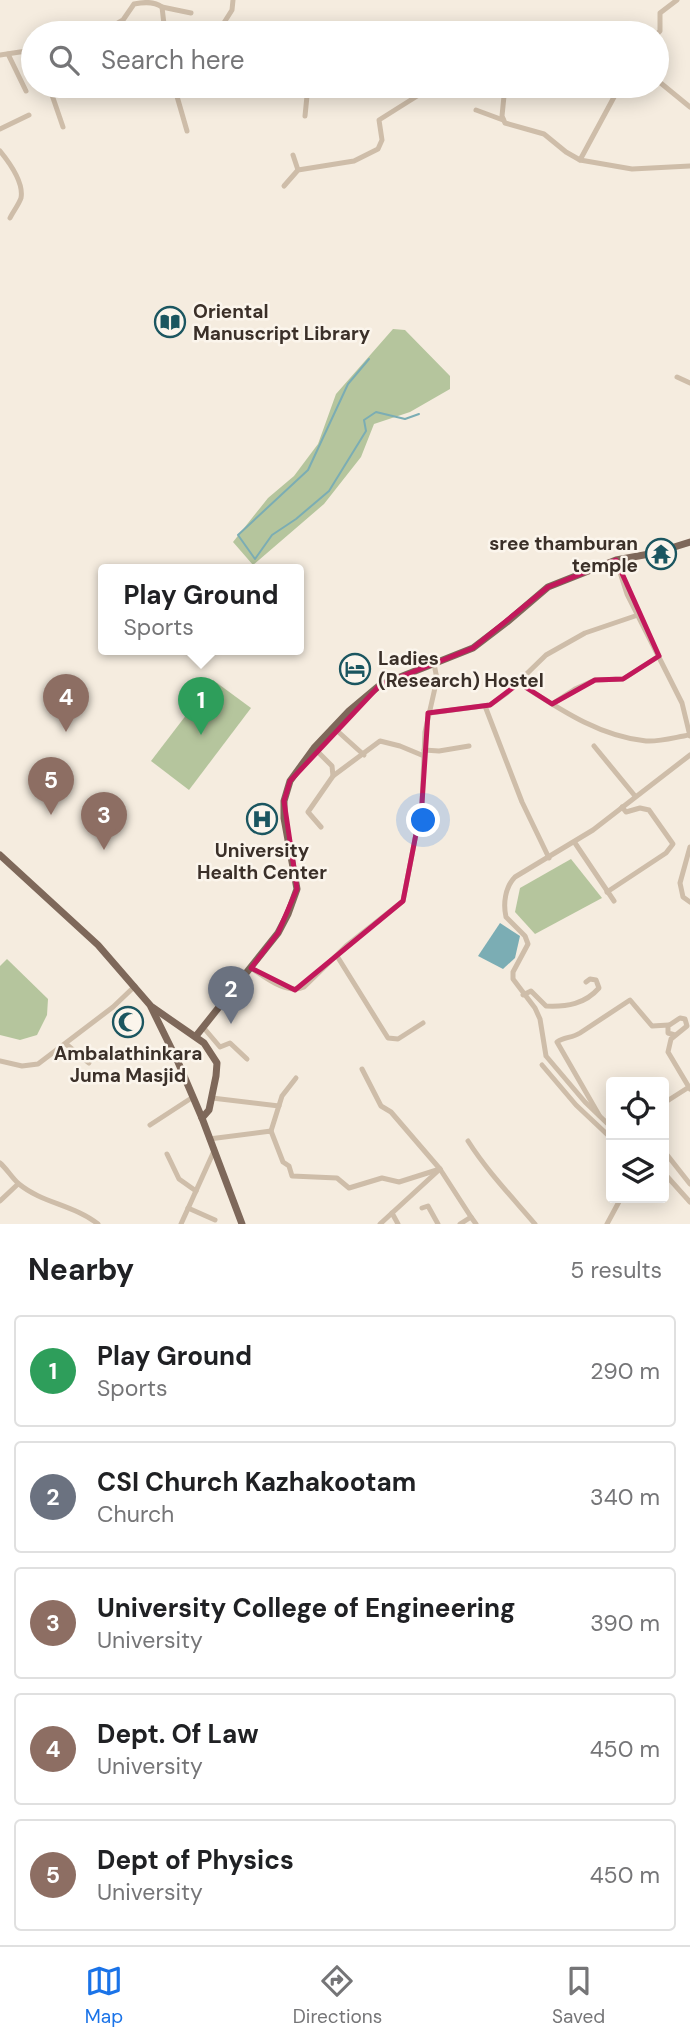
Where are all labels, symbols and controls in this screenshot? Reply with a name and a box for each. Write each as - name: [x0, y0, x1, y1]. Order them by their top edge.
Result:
- search box: [21, 21, 669, 98]
- icon: search: [45, 41, 83, 79]
- text: Search here: [101, 43, 244, 77]
- place label: Oriental Manuscript Library: [193, 299, 371, 346]
- library icon: Oriental Manuscript Library: [153, 305, 187, 339]
- place label: sree thamburan temple: [489, 531, 638, 578]
- temple icon: sree thamburan temple: [644, 537, 678, 571]
- popup: [98, 564, 304, 655]
- text: Play Ground: [123, 578, 279, 612]
- text: Sports: [123, 612, 194, 642]
- place label: Ladies (Research) Hostel: [378, 646, 544, 693]
- hotel icon: Ladies (Research) Hostel: [338, 652, 372, 686]
- pin: 4: [43, 674, 89, 732]
- pin: 1: [178, 677, 224, 735]
- pin: 5: [28, 757, 74, 815]
- pin: 3: [81, 792, 127, 850]
- hospital icon: University Health Center: [245, 802, 279, 836]
- your location: [406, 803, 440, 837]
- place label: University Health Center: [197, 838, 327, 885]
- pin: 2: [208, 966, 254, 1024]
- mosque icon: Ambalathinkara Juma Masjid: [111, 1005, 145, 1039]
- place label: Ambalathinkara Juma Masjid: [54, 1041, 202, 1088]
- map controls: [606, 1077, 669, 1203]
- button: locate: [606, 1077, 669, 1140]
- button: layers: [606, 1140, 669, 1203]
- text: Nearby: [28, 1250, 134, 1289]
- text: 5 results: [570, 1255, 662, 1285]
- text: Play Ground: [97, 1339, 252, 1373]
- text: 1: [49, 1356, 57, 1386]
- text: 290 m: [590, 1356, 660, 1386]
- text: Sports: [97, 1373, 167, 1403]
- text: CSI Church Kazhakootam: [97, 1465, 416, 1499]
- text: 2: [46, 1482, 60, 1512]
- text: 340 m: [590, 1482, 660, 1512]
- text: Church: [97, 1499, 174, 1529]
- text: University College of Engineering: [97, 1591, 515, 1625]
- text: 3: [46, 1608, 60, 1638]
- text: 390 m: [590, 1608, 660, 1638]
- text: University: [97, 1625, 203, 1655]
- text: Dept. Of Law: [97, 1717, 259, 1751]
- text: 4: [46, 1734, 60, 1764]
- text: 450 m: [590, 1734, 660, 1764]
- text: University: [97, 1751, 203, 1781]
- text: Dept of Physics: [97, 1843, 294, 1877]
- text: 5: [46, 1860, 60, 1890]
- text: 450 m: [590, 1860, 660, 1890]
- text: University: [97, 1877, 203, 1907]
- tab: Map: [85, 1962, 123, 2029]
- tab: Directions: [293, 1962, 382, 2029]
- tab: Saved: [552, 1962, 605, 2029]

